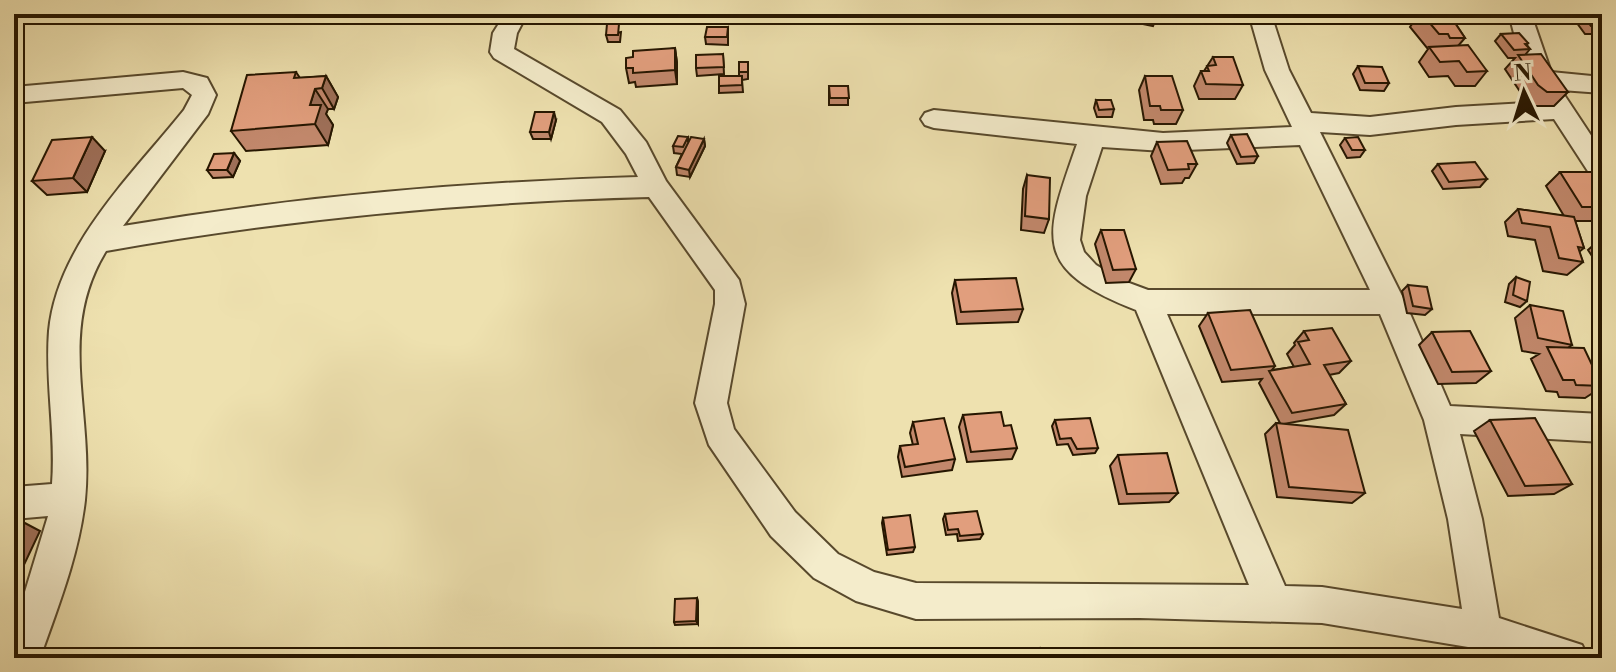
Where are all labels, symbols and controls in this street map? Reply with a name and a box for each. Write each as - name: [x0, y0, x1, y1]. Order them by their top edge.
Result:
- north arrow: [1484, 52, 1564, 132]
- text: N: [1513, 59, 1533, 88]

